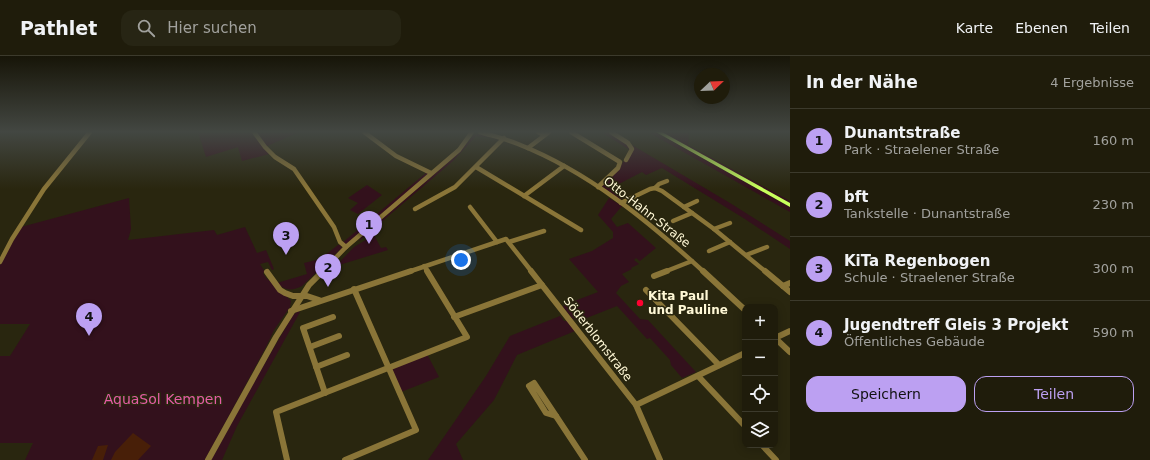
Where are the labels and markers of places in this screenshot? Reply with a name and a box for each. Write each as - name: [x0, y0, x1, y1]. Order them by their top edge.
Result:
- pin: 1: [356, 211, 382, 244]
- pin: 3: [273, 222, 299, 255]
- pin: 2: [315, 254, 341, 287]
- place label: Kita Paul und Pauline: [648, 289, 728, 317]
- marker: Kita Paul und Pauline: [635, 298, 645, 308]
- pin: 4: [76, 303, 102, 336]

